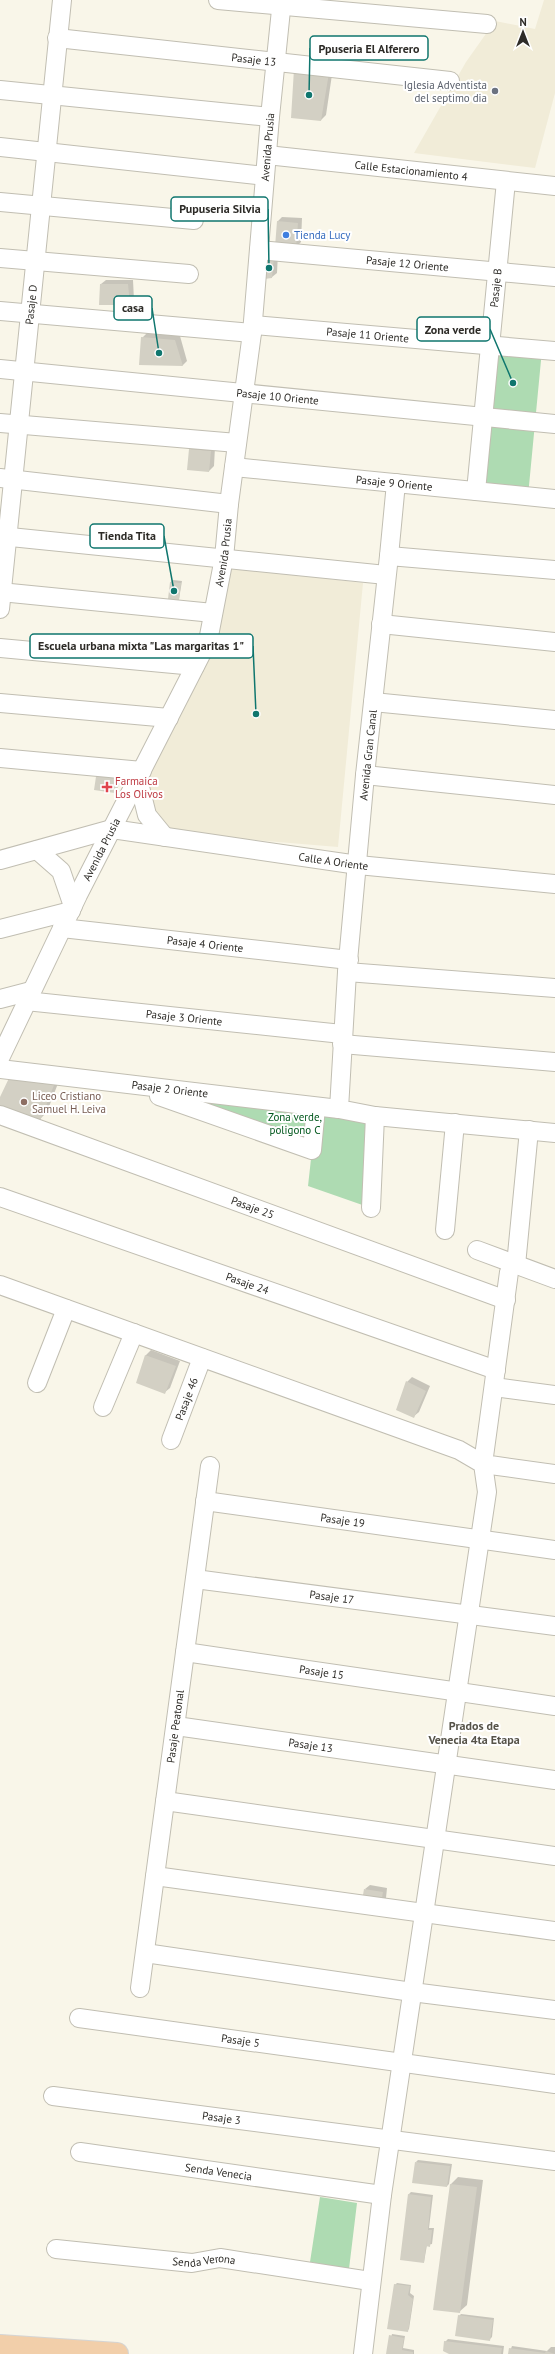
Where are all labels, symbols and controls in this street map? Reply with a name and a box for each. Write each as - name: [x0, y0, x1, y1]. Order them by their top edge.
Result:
- north arrow: [503, 12, 543, 52]
- text: N: [519, 15, 527, 29]
- callout: Ppuseria El Alferero: [310, 36, 428, 60]
- text: Ppuseria El Alferero: [318, 41, 420, 56]
- street label: Pasaje 13: [231, 50, 277, 69]
- place label: Iglesia Adventista del septimo dia: [404, 78, 487, 105]
- marker: Iglesia Adventista del septimo dia: [490, 86, 500, 96]
- street label: Avenida Prusia: [258, 112, 277, 182]
- street label: Calle Estacionamiento 4: [354, 157, 468, 184]
- callout: Pupuseria Silvia: [171, 197, 268, 221]
- text: Pupuseria Silvia: [179, 201, 261, 216]
- place label: Tienda Lucy: [294, 228, 351, 242]
- marker: Tienda Lucy: [281, 230, 291, 240]
- street label: Pasaje 12 Oriente: [366, 253, 450, 274]
- street label: Pasaje B: [487, 268, 505, 308]
- street label: Pasaje D: [22, 284, 40, 325]
- callout: casa: [114, 296, 152, 320]
- text: casa: [122, 300, 144, 315]
- callout: Zona verde: [417, 317, 490, 341]
- text: Zona verde: [425, 322, 481, 337]
- street label: Pasaje 11 Oriente: [326, 324, 410, 345]
- street label: Pasaje 10 Oriente: [236, 385, 320, 408]
- street label: Pasaje 9 Oriente: [355, 472, 434, 494]
- street label: Avenida Prusia: [212, 518, 235, 588]
- callout: Tienda Tita: [90, 524, 164, 548]
- text: Tienda Tita: [98, 528, 156, 543]
- callout: Escuela urbana mixta "Las margaritas 1": [30, 634, 253, 658]
- text: Escuela urbana mixta "Las margaritas 1": [38, 638, 244, 653]
- street label: Avenida Gran Canal: [356, 708, 380, 801]
- place label: Farmaica Los Olivos: [115, 774, 163, 801]
- marker: Farmaica Los Olivos: [102, 782, 112, 792]
- street label: Avenida Prusia: [79, 816, 123, 883]
- street label: Calle A Oriente: [298, 849, 369, 873]
- street label: Pasaje 4 Oriente: [166, 933, 244, 955]
- street label: Pasaje 3 Oriente: [145, 1007, 223, 1029]
- street label: Pasaje 2 Oriente: [131, 1078, 209, 1101]
- place label: Liceo Cristiano Samuel H. Leiva: [32, 1089, 106, 1116]
- marker: Liceo Cristiano Samuel H. Leiva: [19, 1097, 29, 1107]
- park label: Zona verde, poligono C: [268, 1110, 322, 1137]
- street label: Pasaje 25: [229, 1193, 276, 1222]
- street label: Pasaje 24: [224, 1269, 271, 1297]
- street label: Pasaje 46: [172, 1375, 201, 1422]
- street label: Pasaje 19: [319, 1510, 366, 1530]
- street label: Pasaje 17: [309, 1587, 355, 1607]
- street label: Pasaje 15: [298, 1662, 345, 1682]
- street label: Pasaje Peatonal: [163, 1688, 187, 1764]
- district label: Prados de Venecia 4ta Etapa: [427, 1718, 520, 1747]
- street label: Pasaje 13: [287, 1735, 334, 1755]
- street label: Pasaje 5: [220, 2031, 261, 2050]
- street label: Pasaje 3: [201, 2108, 242, 2127]
- street label: Senda Venecia: [184, 2160, 253, 2183]
- street label: Senda Verona: [172, 2251, 237, 2270]

